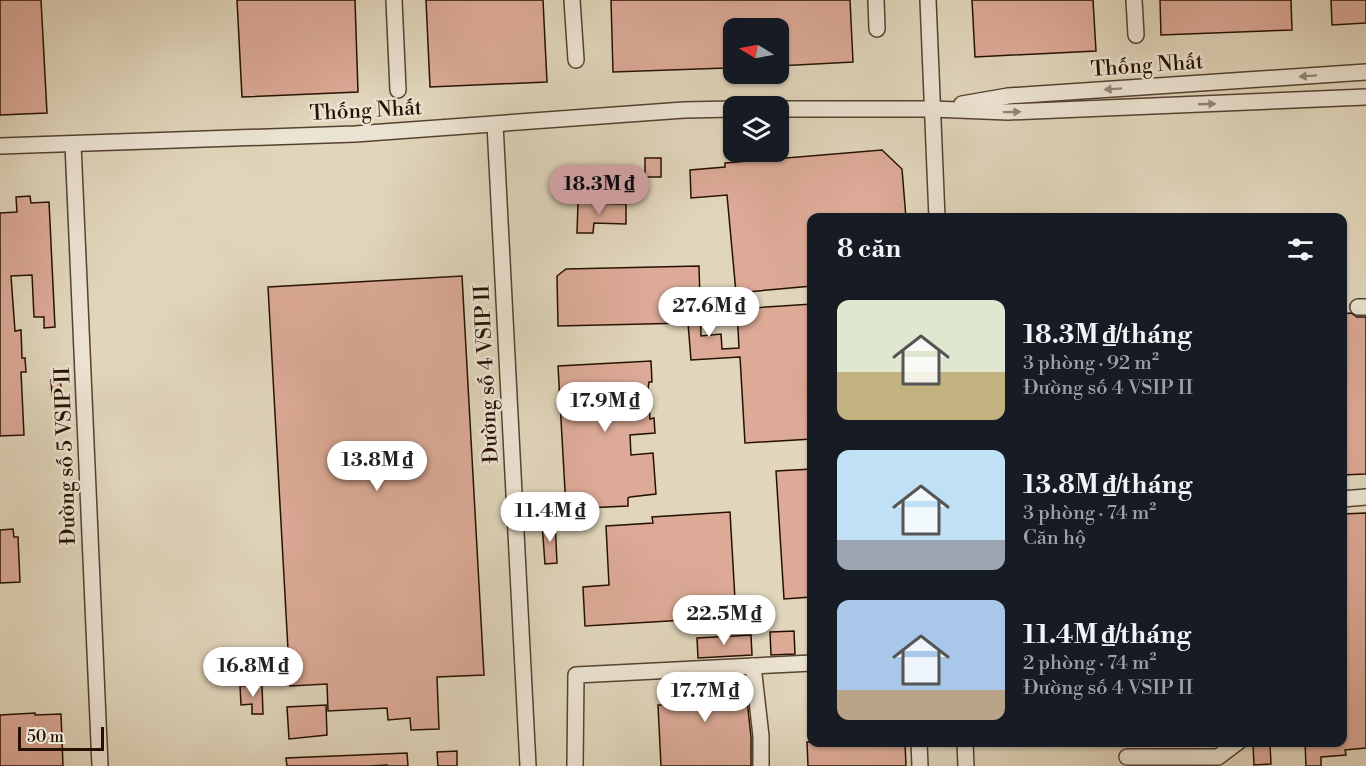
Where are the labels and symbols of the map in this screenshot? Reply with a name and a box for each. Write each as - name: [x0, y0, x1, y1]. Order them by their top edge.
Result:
- north arrow: [723, 18, 789, 84]
- street label: Thống Nhất: [1090, 49, 1205, 83]
- one-way arrow: [1298, 71, 1317, 81]
- one-way arrow: [1104, 84, 1123, 94]
- street label: Thống Nhất: [309, 95, 423, 127]
- one-way arrow: [1197, 99, 1216, 108]
- one-way arrow: [1002, 107, 1021, 117]
- pin: 18.3M ₫: [544, 165, 654, 216]
- street label: Đường số 4 VSIP II: [469, 284, 505, 464]
- pin: 27.6M ₫: [654, 287, 764, 338]
- street label: Đường số 5 VSIP II: [50, 367, 82, 545]
- pin: 17.9M ₫: [550, 382, 660, 433]
- pin: 13.8M ₫: [322, 441, 432, 492]
- pin: 11.4M ₫: [495, 492, 605, 543]
- pin: 22.5M ₫: [669, 595, 779, 646]
- pin: 16.8M ₫: [198, 647, 308, 698]
- pin: 17.7M ₫: [650, 672, 760, 723]
- scale bar: [18, 724, 104, 752]

